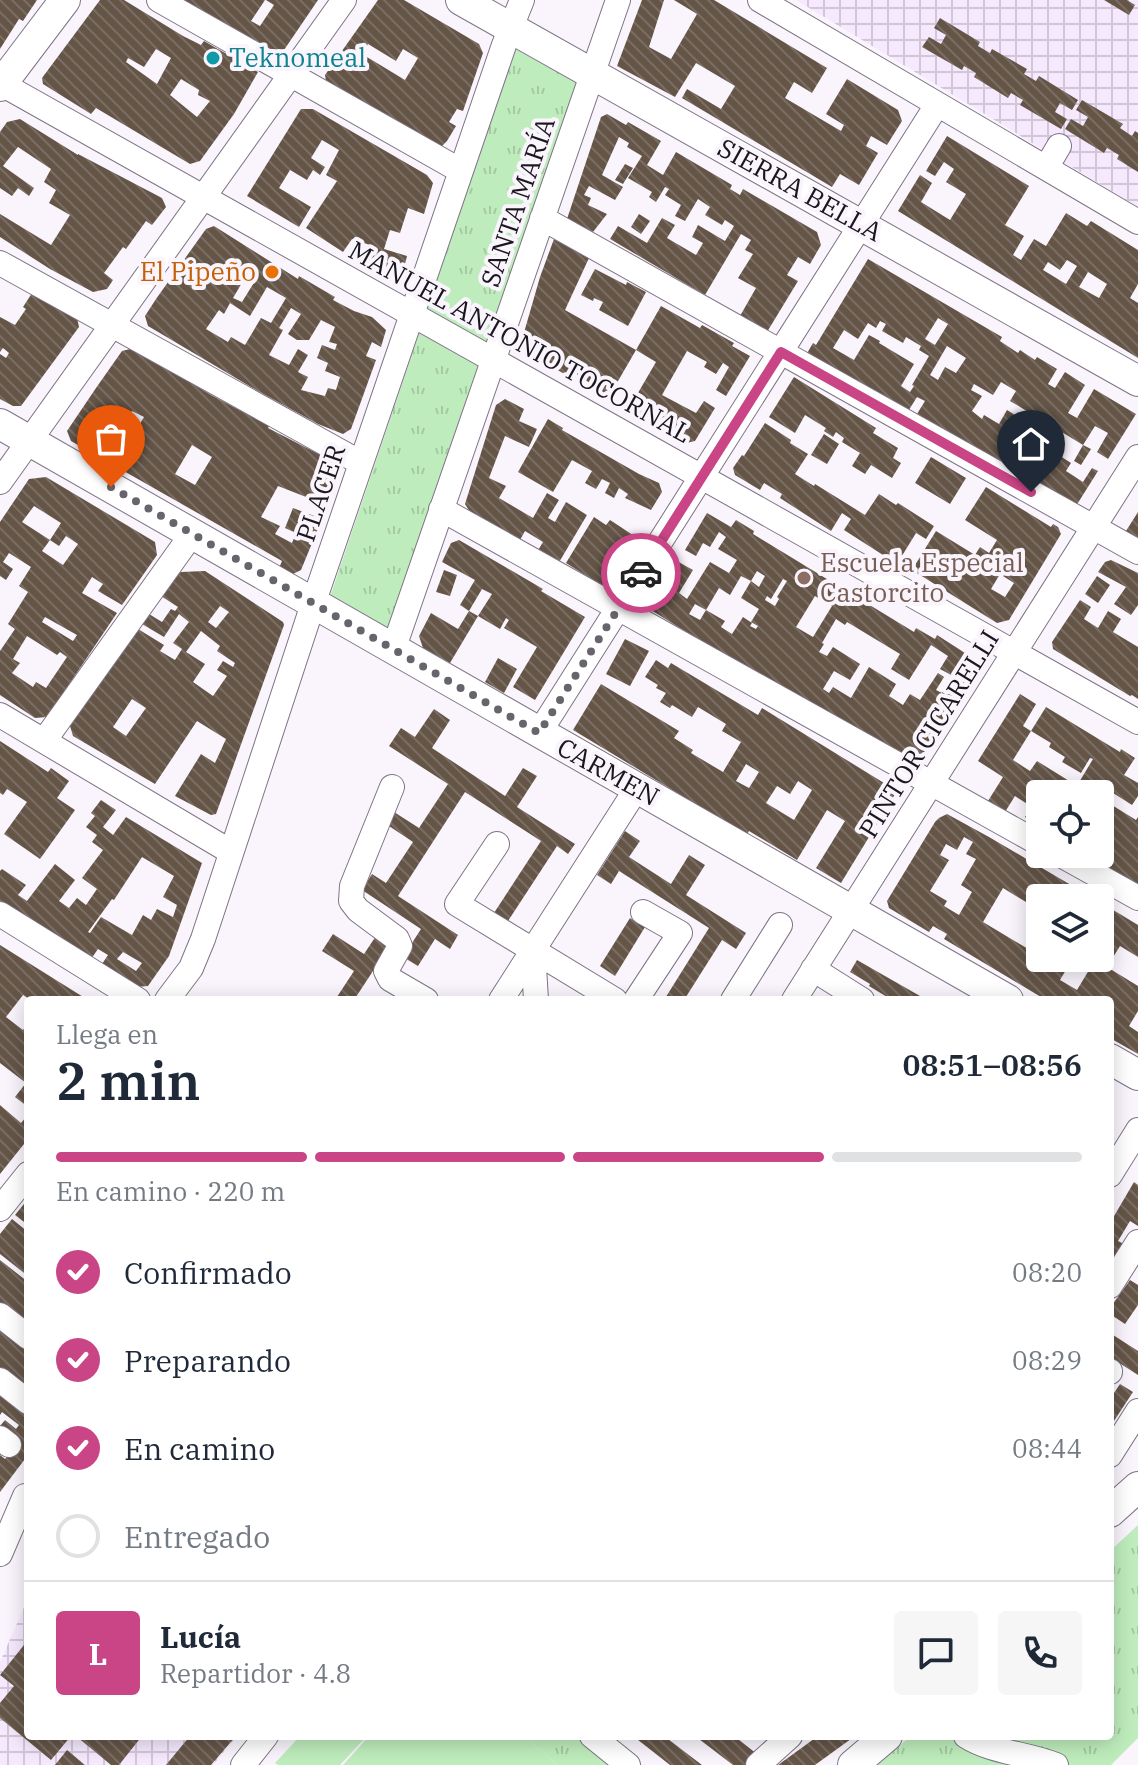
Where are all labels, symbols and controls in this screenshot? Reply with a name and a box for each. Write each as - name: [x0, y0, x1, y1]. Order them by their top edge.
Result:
- place label: Teknomeal: [229, 40, 366, 74]
- marker: Teknomeal: [204, 49, 222, 67]
- street label: SANTA MARÍA: [472, 112, 562, 291]
- street label: SIERRA BELLA: [712, 130, 889, 248]
- street label: MANUEL ANTONIO TOCORNAL: [343, 232, 698, 450]
- place label: El Pipeño: [140, 254, 256, 288]
- marker: El Pipeño: [263, 263, 281, 281]
- pin: [77, 405, 145, 487]
- pin: [997, 410, 1065, 492]
- icon: bag: [89, 417, 133, 461]
- icon: home: [1009, 422, 1053, 466]
- street label: PLACER: [288, 439, 353, 546]
- courier: [601, 533, 681, 613]
- place label: Escuela Especial Castorcito: [820, 545, 1024, 609]
- icon: car: [619, 551, 663, 595]
- marker: Escuela Especial Castorcito: [795, 569, 813, 587]
- street label: PINTOR CICARELLI: [851, 623, 1006, 844]
- street label: CARMEN: [552, 729, 665, 813]
- map controls: [1026, 780, 1114, 972]
- button: locate: [1026, 780, 1114, 868]
- button: layers: [1026, 884, 1114, 972]
- text: Llega en: [56, 1017, 158, 1051]
- text: 08:51–08:56: [902, 1045, 1082, 1084]
- text: 2 min: [56, 1047, 201, 1114]
- text: En camino · 220 m: [56, 1174, 285, 1208]
- icon: check: [56, 1250, 100, 1294]
- text: Confirmado: [124, 1253, 292, 1292]
- text: 08:20: [1012, 1255, 1082, 1289]
- icon: check: [56, 1338, 100, 1382]
- text: Preparando: [124, 1341, 291, 1380]
- text: 08:29: [1012, 1343, 1082, 1377]
- icon: check: [56, 1426, 100, 1470]
- text: En camino: [124, 1429, 275, 1468]
- text: 08:44: [1012, 1431, 1082, 1465]
- text: Entregado: [124, 1517, 270, 1556]
- button: chat: [894, 1611, 978, 1695]
- button: phone: [998, 1611, 1082, 1695]
- text: Lucía: [160, 1617, 241, 1656]
- text: L: [89, 1634, 107, 1673]
- text: Repartidor · 4.8: [160, 1656, 351, 1690]

